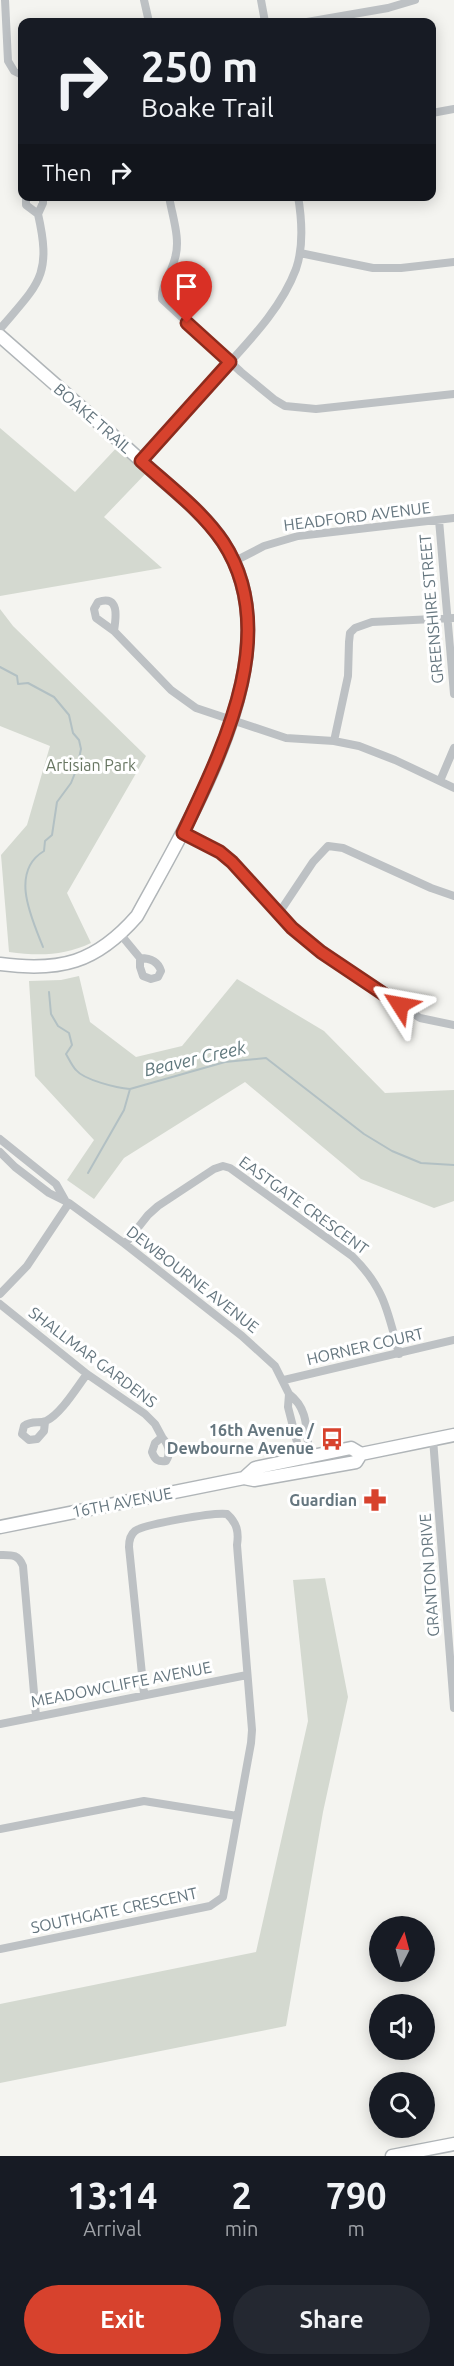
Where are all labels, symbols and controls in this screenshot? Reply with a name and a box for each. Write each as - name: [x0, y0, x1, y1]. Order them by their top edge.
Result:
- icon: right: [42, 42, 120, 120]
- text: 250 m: [141, 43, 258, 90]
- text: Boake Trail: [141, 92, 274, 122]
- icon: right: [104, 156, 137, 189]
- text: Then: [42, 160, 92, 185]
- pin: [161, 261, 212, 323]
- icon: arrive: [170, 270, 203, 303]
- street label: BOAKE TRAIL: [50, 379, 136, 457]
- street label: HEADFORD AVENUE: [283, 498, 431, 534]
- street label: GREENSHIRE STREET: [415, 533, 447, 685]
- park label: Artisian Park: [46, 756, 136, 774]
- position arrow: [368, 973, 432, 1037]
- water label: Beaver Creek: [142, 1036, 248, 1079]
- street label: EASTGATE CRESCENT: [236, 1152, 372, 1258]
- street label: DEWBOURNE AVENUE: [123, 1222, 263, 1336]
- street label: SHALLMAR GARDENS: [26, 1303, 160, 1411]
- street label: HORNER COURT: [305, 1324, 425, 1368]
- place label: 16th Avenue / Dewbourne Avenue: [167, 1421, 315, 1457]
- bus stop icon: 16th Avenue / Dewbourne Avenue: [319, 1426, 345, 1452]
- street label: 16TH AVENUE: [70, 1483, 174, 1521]
- pharmacy icon: Guardian: [362, 1487, 388, 1513]
- place label: Guardian: [289, 1491, 357, 1509]
- street label: GRANTON DRIVE: [416, 1513, 442, 1637]
- street label: MEADOWCLIFFE AVENUE: [29, 1658, 213, 1710]
- street label: SOUTHGATE CRESCENT: [29, 1884, 199, 1936]
- north arrow: [369, 1916, 435, 1982]
- map controls: [369, 1916, 435, 2138]
- button: sound: [369, 1994, 435, 2060]
- button: search: [369, 2072, 435, 2138]
- text: 13:14: [67, 2175, 157, 2216]
- text: 2: [231, 2175, 252, 2216]
- text: 790: [326, 2175, 387, 2216]
- text: Arrival: [83, 2217, 142, 2240]
- text: min: [225, 2217, 258, 2240]
- text: m: [348, 2217, 365, 2240]
- button: Exit: [24, 2285, 221, 2354]
- button: Share: [233, 2285, 430, 2354]

